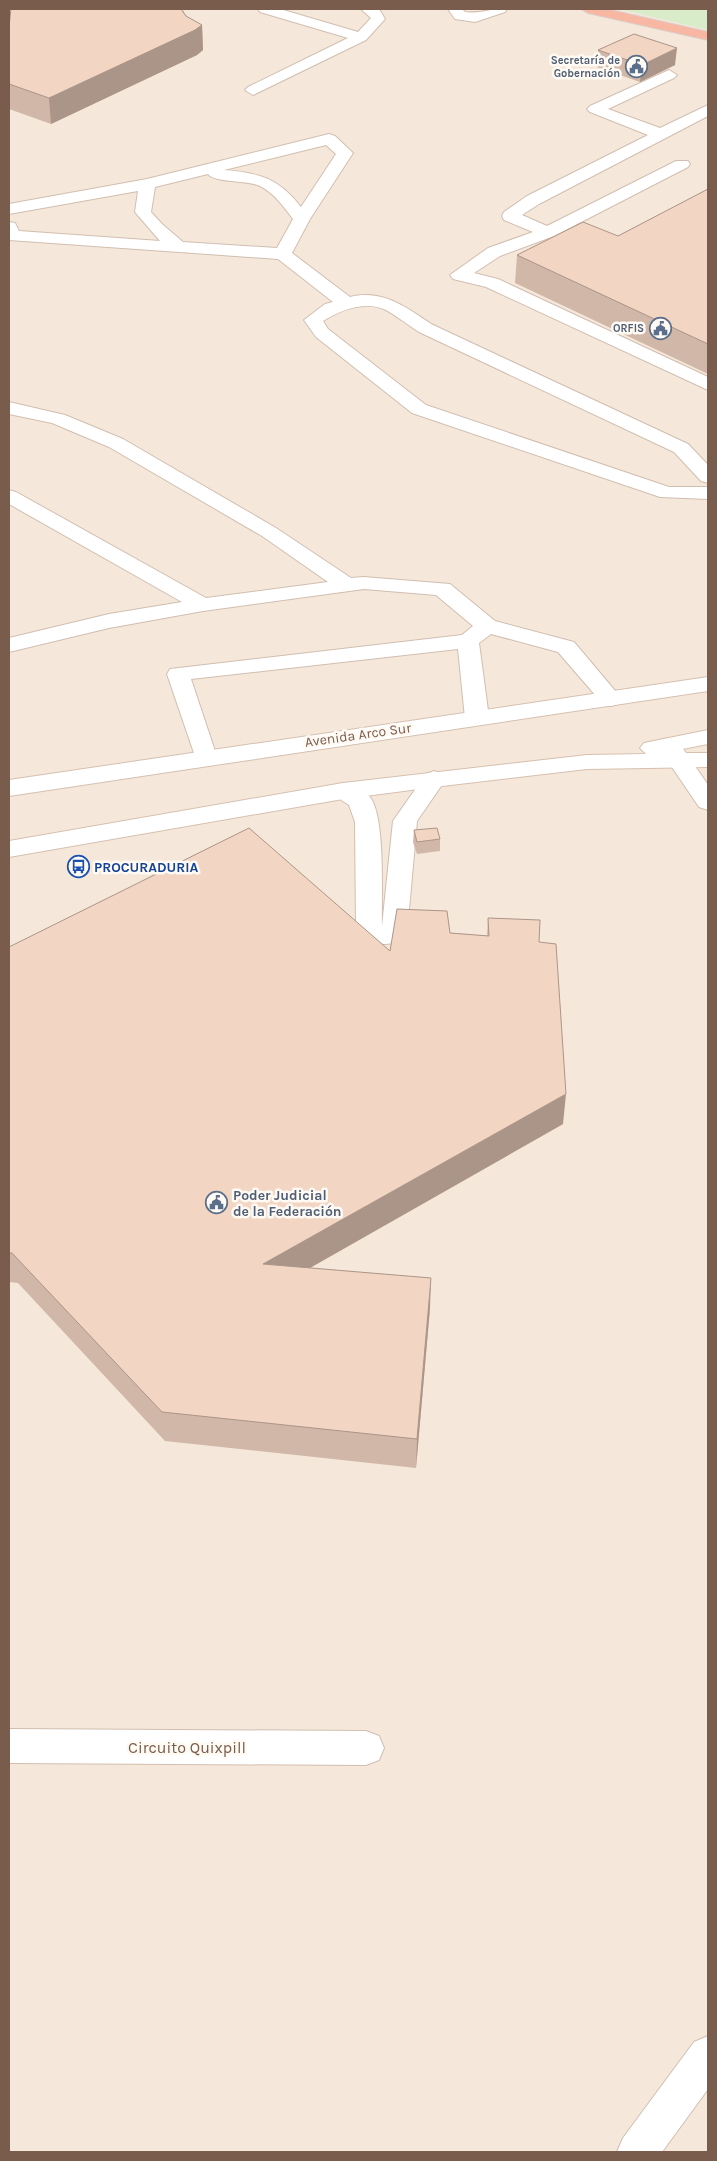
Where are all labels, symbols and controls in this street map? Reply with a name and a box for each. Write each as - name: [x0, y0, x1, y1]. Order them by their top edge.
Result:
- place label: Secretaría de Gobernación: [551, 54, 620, 80]
- public building icon: Secretaría de Gobernación: [624, 54, 648, 78]
- public building icon: ORFIS: [648, 316, 672, 340]
- place label: ORFIS: [613, 322, 644, 335]
- street label: Avenida Arco Sur: [304, 719, 413, 751]
- bus stop icon: PROCURADURIA: [66, 855, 90, 879]
- place label: PROCURADURIA: [94, 859, 199, 876]
- place label: Poder Judicial de la Federación: [233, 1187, 342, 1220]
- public building icon: Poder Judicial de la Federación: [205, 1191, 229, 1215]
- street label: Circuito Quixpill: [128, 1738, 246, 1757]

